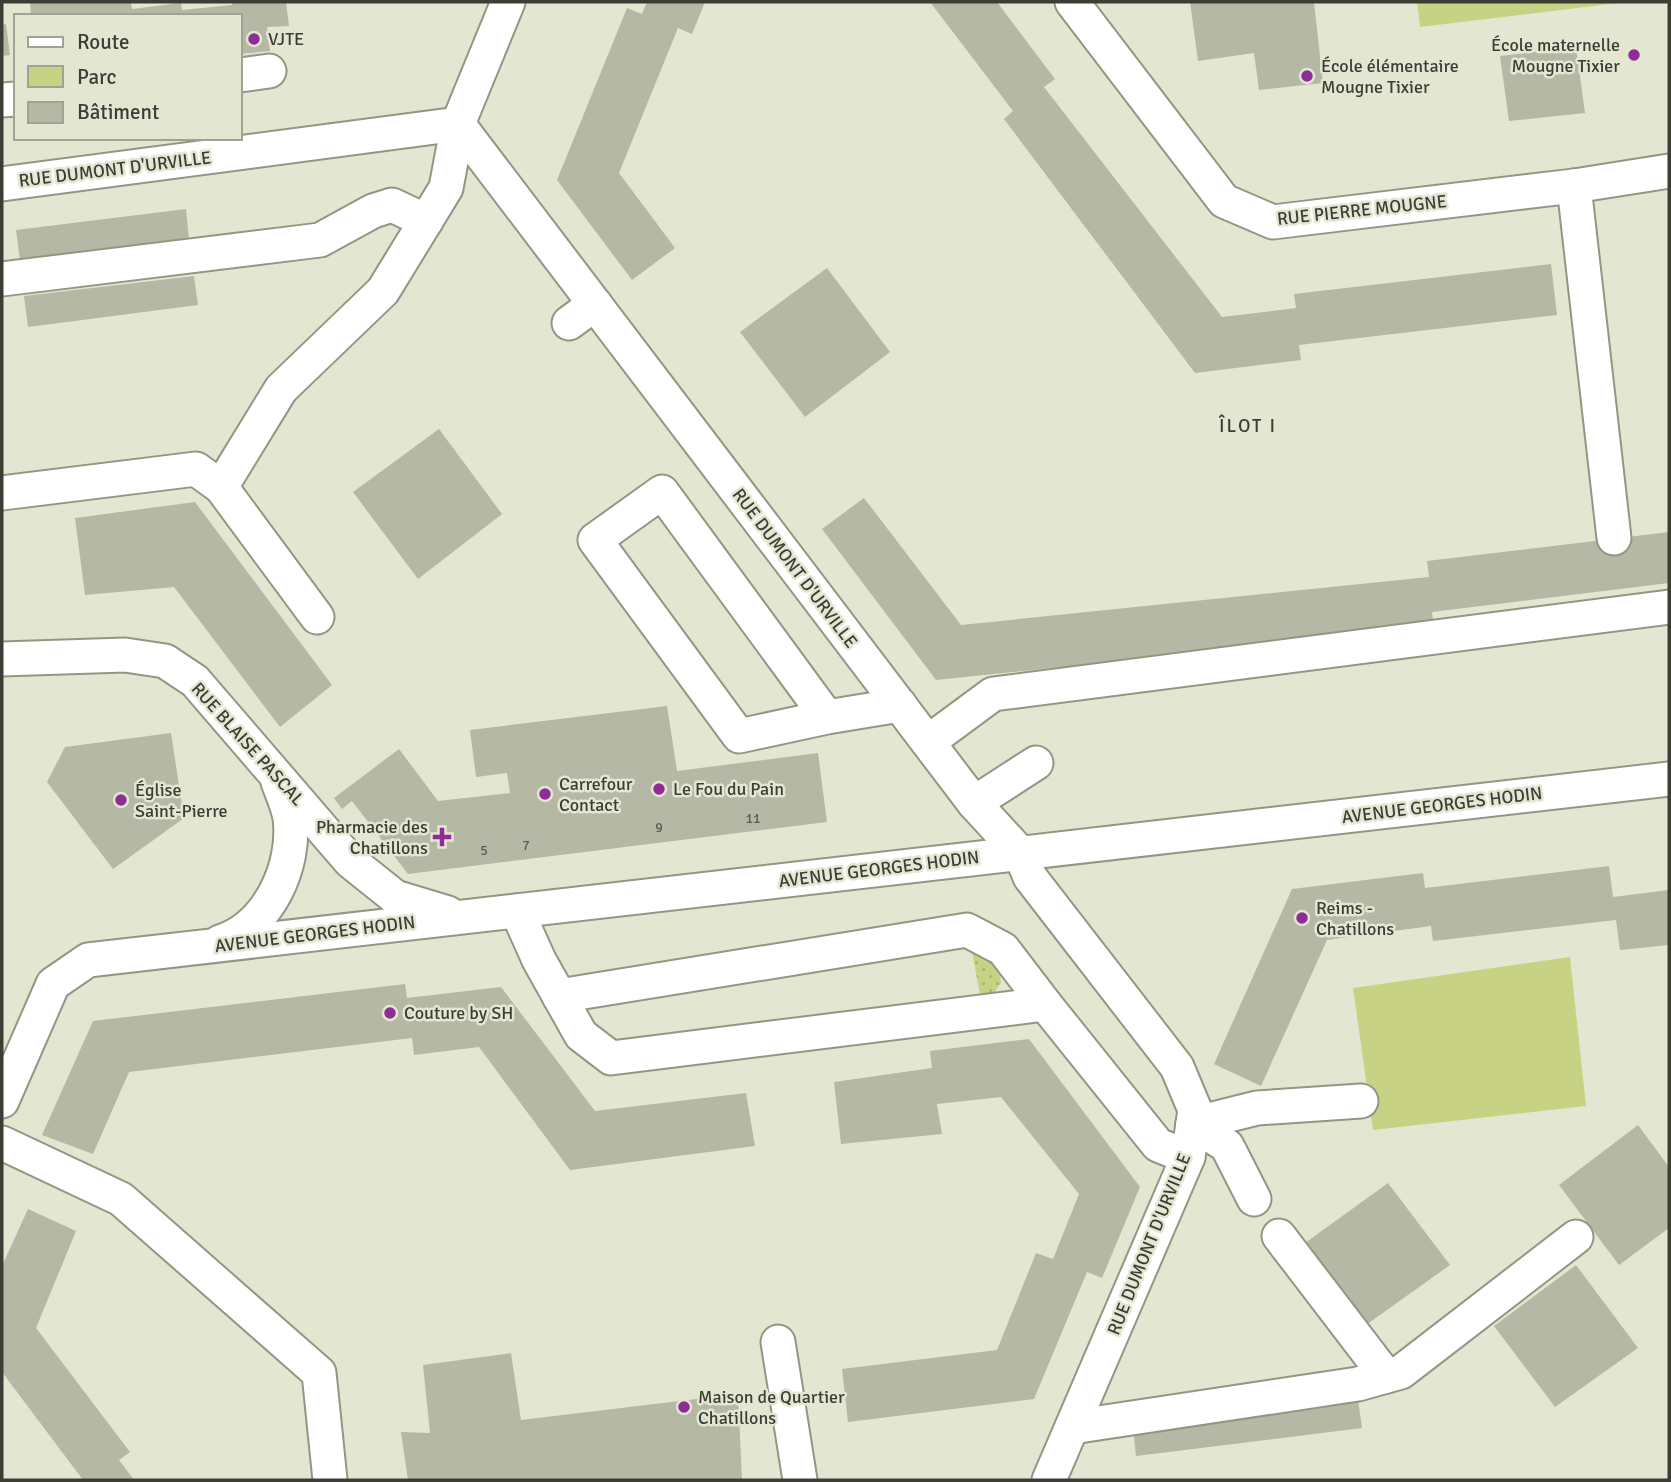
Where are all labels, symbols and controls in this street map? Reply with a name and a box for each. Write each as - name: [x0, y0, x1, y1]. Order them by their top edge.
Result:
- legend: [14, 14, 242, 140]
- place label: VJTE: [268, 28, 304, 50]
- text: Route: [77, 29, 129, 55]
- marker: VJTE: [246, 31, 262, 47]
- place label: École maternelle Mougne Tixier: [1491, 34, 1620, 77]
- marker: École maternelle Mougne Tixier: [1626, 47, 1642, 63]
- place label: École élémentaire Mougne Tixier: [1321, 55, 1459, 98]
- text: Parc: [77, 64, 116, 90]
- marker: École élémentaire Mougne Tixier: [1299, 68, 1315, 84]
- text: Bâtiment: [77, 99, 159, 125]
- street label: RUE DUMONT D'URVILLE: [17, 146, 213, 192]
- street label: RUE PIERRE MOUGNE: [1276, 190, 1448, 230]
- district label: ÎLOT I: [1218, 414, 1277, 438]
- street label: RUE DUMONT D'URVILLE: [728, 484, 862, 652]
- street label: RUE BLAISE PASCAL: [187, 678, 309, 810]
- place label: Carrefour Contact: [559, 773, 633, 816]
- place label: Le Fou du Pain: [673, 778, 784, 800]
- place label: Église Saint-Pierre: [135, 779, 227, 822]
- marker: Le Fou du Pain: [651, 781, 667, 797]
- street label: AVENUE GEORGES HODIN: [1340, 782, 1544, 828]
- marker: Carrefour Contact: [537, 786, 553, 802]
- marker: Église Saint-Pierre: [113, 792, 129, 808]
- house number: 11: [745, 810, 761, 827]
- place label: Pharmacie des Chatillons: [316, 816, 428, 859]
- house number: 9: [655, 819, 663, 836]
- marker: Pharmacie des Chatillons: [434, 829, 450, 845]
- house number: 7: [522, 837, 530, 854]
- house number: 5: [480, 842, 488, 859]
- street label: AVENUE GEORGES HODIN: [777, 846, 981, 892]
- place label: Reims - Chatillons: [1316, 897, 1394, 940]
- marker: Reims - Chatillons: [1294, 910, 1310, 926]
- street label: AVENUE GEORGES HODIN: [213, 911, 417, 957]
- place label: Couture by SH: [404, 1002, 513, 1024]
- marker: Couture by SH: [382, 1005, 398, 1021]
- street label: RUE DUMONT D'URVILLE: [1102, 1150, 1196, 1338]
- place label: Maison de Quartier Chatillons: [698, 1386, 845, 1429]
- marker: Maison de Quartier Chatillons: [676, 1399, 692, 1415]

